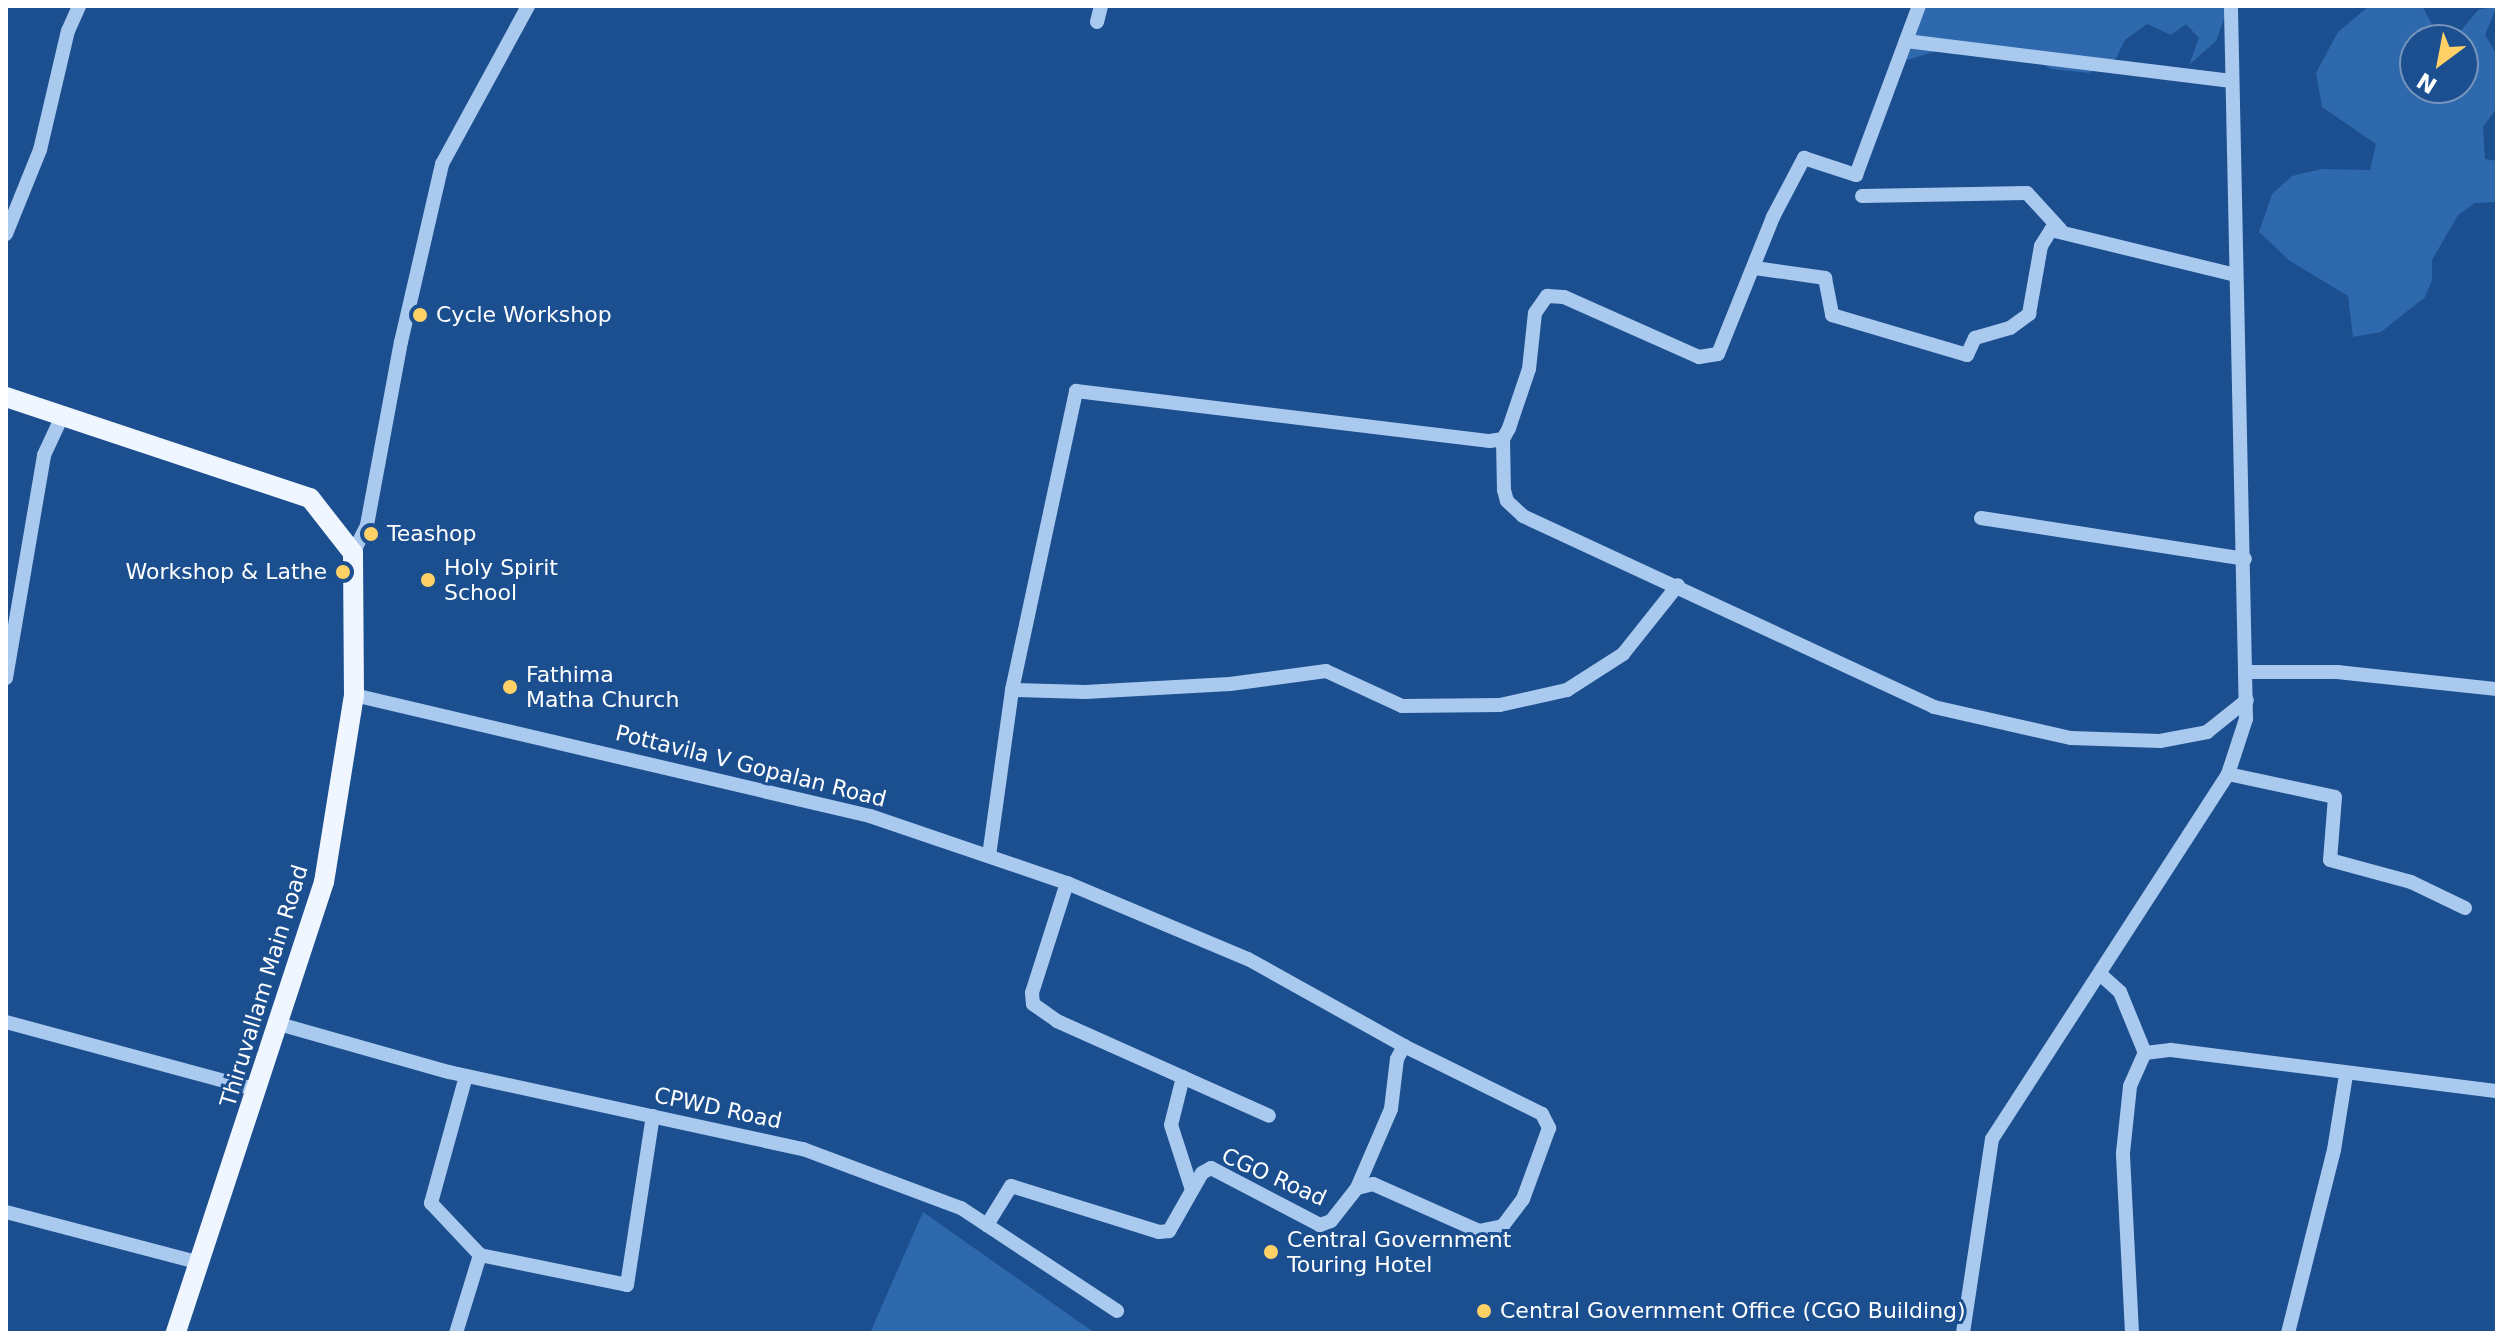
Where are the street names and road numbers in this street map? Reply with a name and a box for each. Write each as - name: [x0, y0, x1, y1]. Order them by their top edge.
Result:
- street label: Pottavila V Gopalan Road: [613, 720, 889, 812]
- street label: Thiruvallam Main Road: [215, 862, 313, 1110]
- street label: CPWD Road: [652, 1082, 784, 1134]
- street label: CGO Road: [1218, 1142, 1330, 1212]

